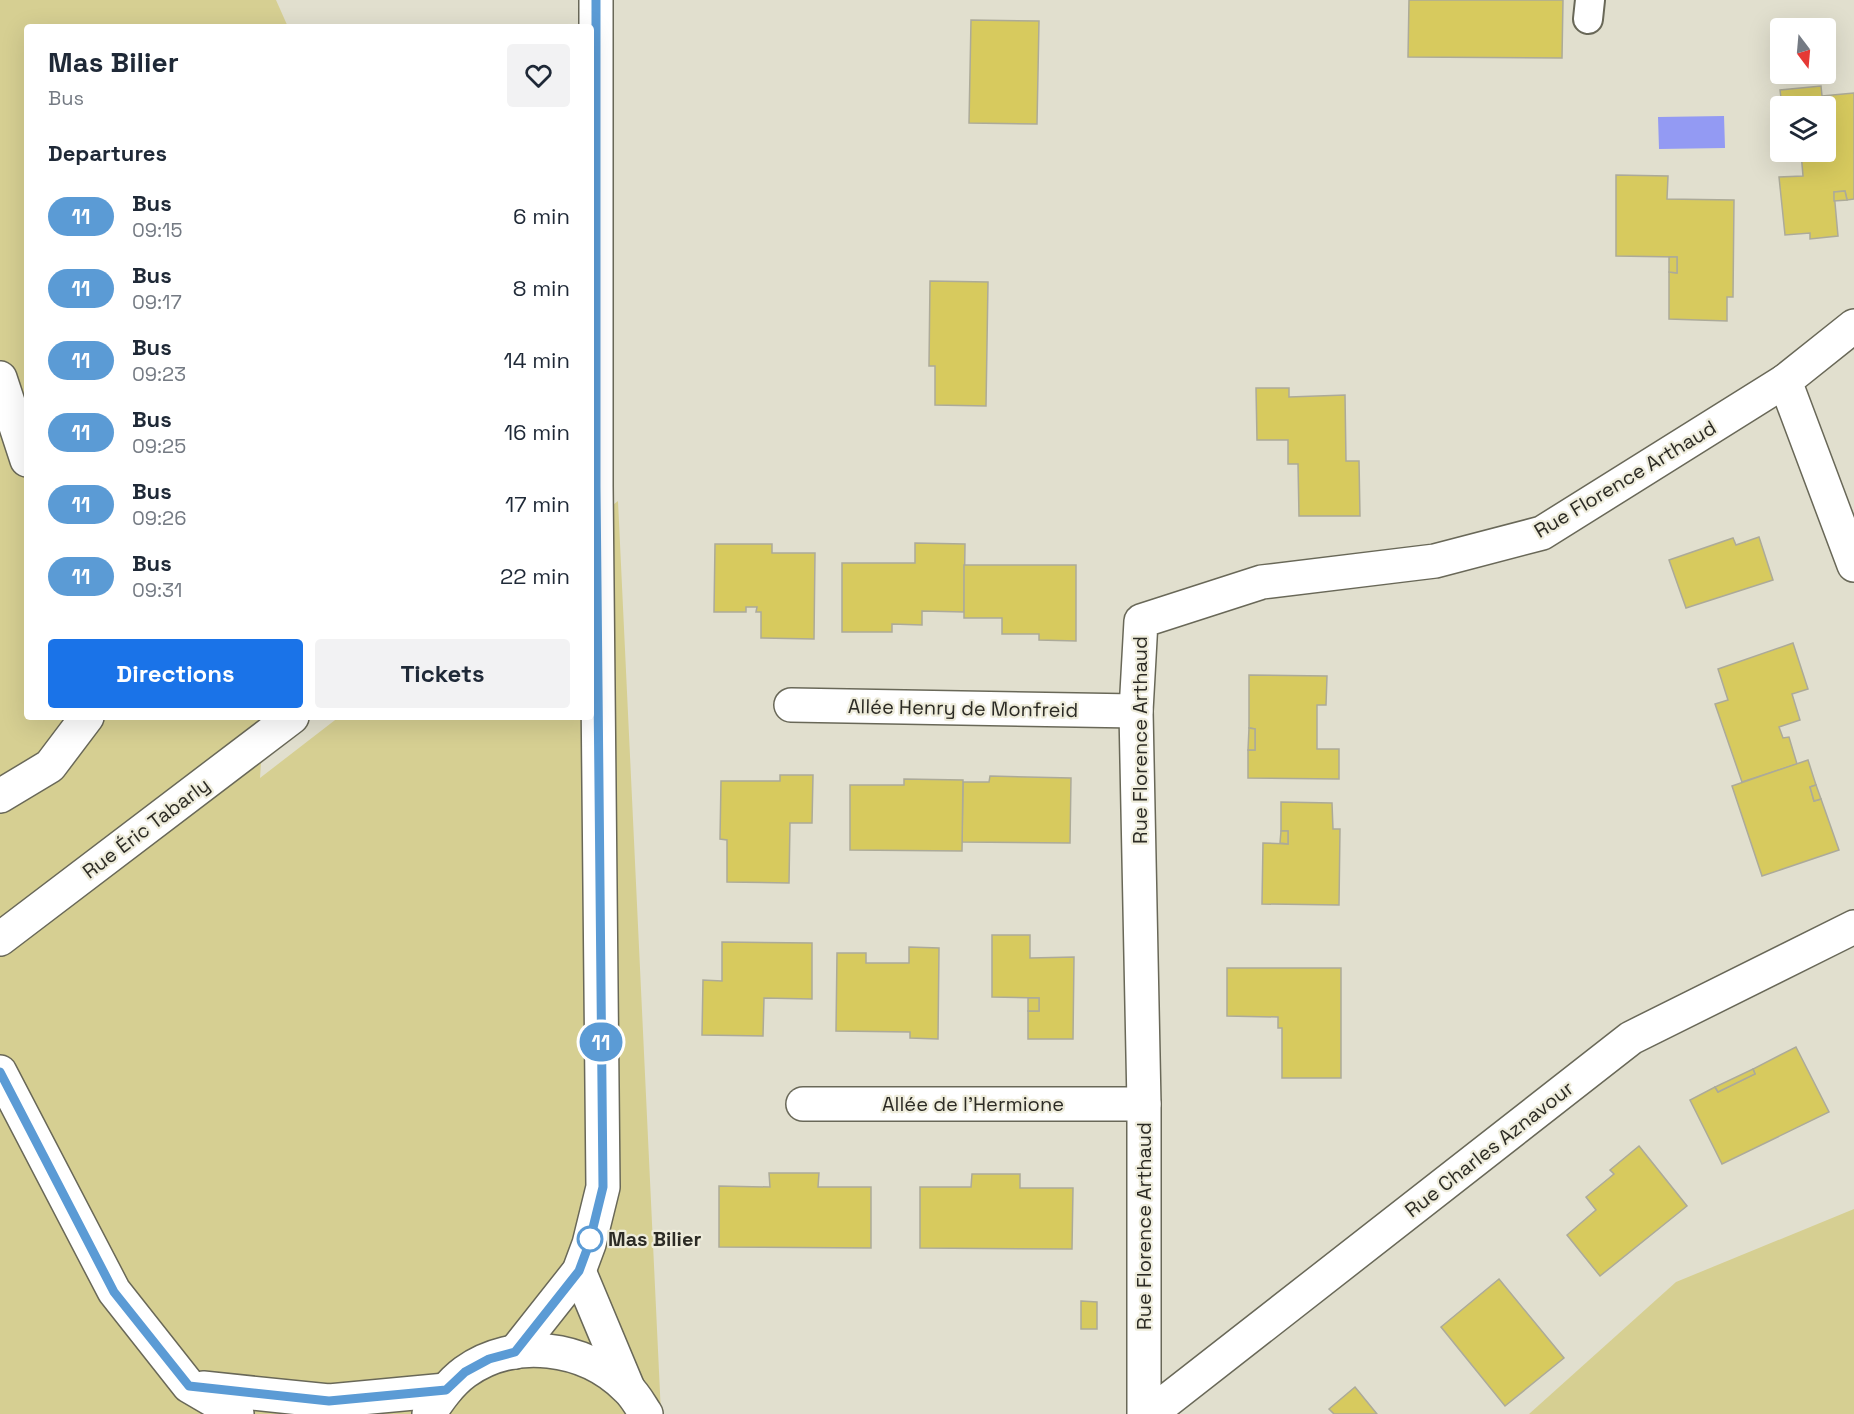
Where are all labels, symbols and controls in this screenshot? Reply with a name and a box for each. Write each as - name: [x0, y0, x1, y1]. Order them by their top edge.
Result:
- north arrow: [1770, 18, 1836, 84]
- map controls: [1770, 18, 1836, 162]
- text: Mas Bilier: [48, 44, 179, 80]
- button: heart: [507, 44, 570, 107]
- text: Bus: [48, 85, 84, 111]
- button: layers: [1770, 96, 1836, 162]
- text: Departures: [48, 139, 167, 167]
- text: Bus: [132, 189, 172, 217]
- text: 6 min: [513, 202, 570, 230]
- text: 11: [72, 203, 90, 230]
- text: 09:15: [132, 217, 182, 243]
- text: Bus: [132, 261, 172, 289]
- text: 8 min: [513, 274, 570, 302]
- text: 11: [72, 275, 90, 302]
- text: 09:17: [132, 289, 182, 315]
- text: Bus: [132, 333, 172, 361]
- text: 14 min: [504, 346, 570, 374]
- text: 11: [72, 347, 90, 374]
- text: 09:23: [132, 361, 186, 387]
- text: Bus: [132, 405, 172, 433]
- street label: Rue Florence Arthaud: [1529, 414, 1721, 544]
- text: 16 min: [504, 418, 570, 446]
- text: 11: [72, 419, 90, 446]
- text: 09:25: [132, 433, 186, 459]
- text: Bus: [132, 477, 172, 505]
- text: 17 min: [505, 490, 570, 518]
- text: 11: [72, 491, 90, 518]
- text: 09:26: [132, 505, 186, 531]
- text: Bus: [132, 549, 172, 577]
- text: 22 min: [500, 562, 570, 590]
- text: 11: [72, 563, 90, 590]
- text: 09:31: [132, 577, 182, 603]
- street label: Rue Florence Arthaud: [1127, 636, 1153, 844]
- button: Directions: [48, 639, 303, 708]
- button: Tickets: [315, 639, 570, 708]
- street label: Allée Henry de Monfreid: [848, 693, 1078, 723]
- street label: Rue Éric Tabarly: [77, 772, 215, 884]
- line badge: 11: [574, 1022, 628, 1062]
- text: 11: [592, 1029, 610, 1056]
- street label: Rue Charles Aznavour: [1399, 1075, 1579, 1223]
- street label: Allée de l'Hermione: [882, 1091, 1064, 1117]
- street label: Rue Florence Arthaud: [1131, 1122, 1157, 1330]
- marker: Mas Bilier: [577, 1226, 603, 1252]
- place label: Mas Bilier: [608, 1226, 701, 1252]

